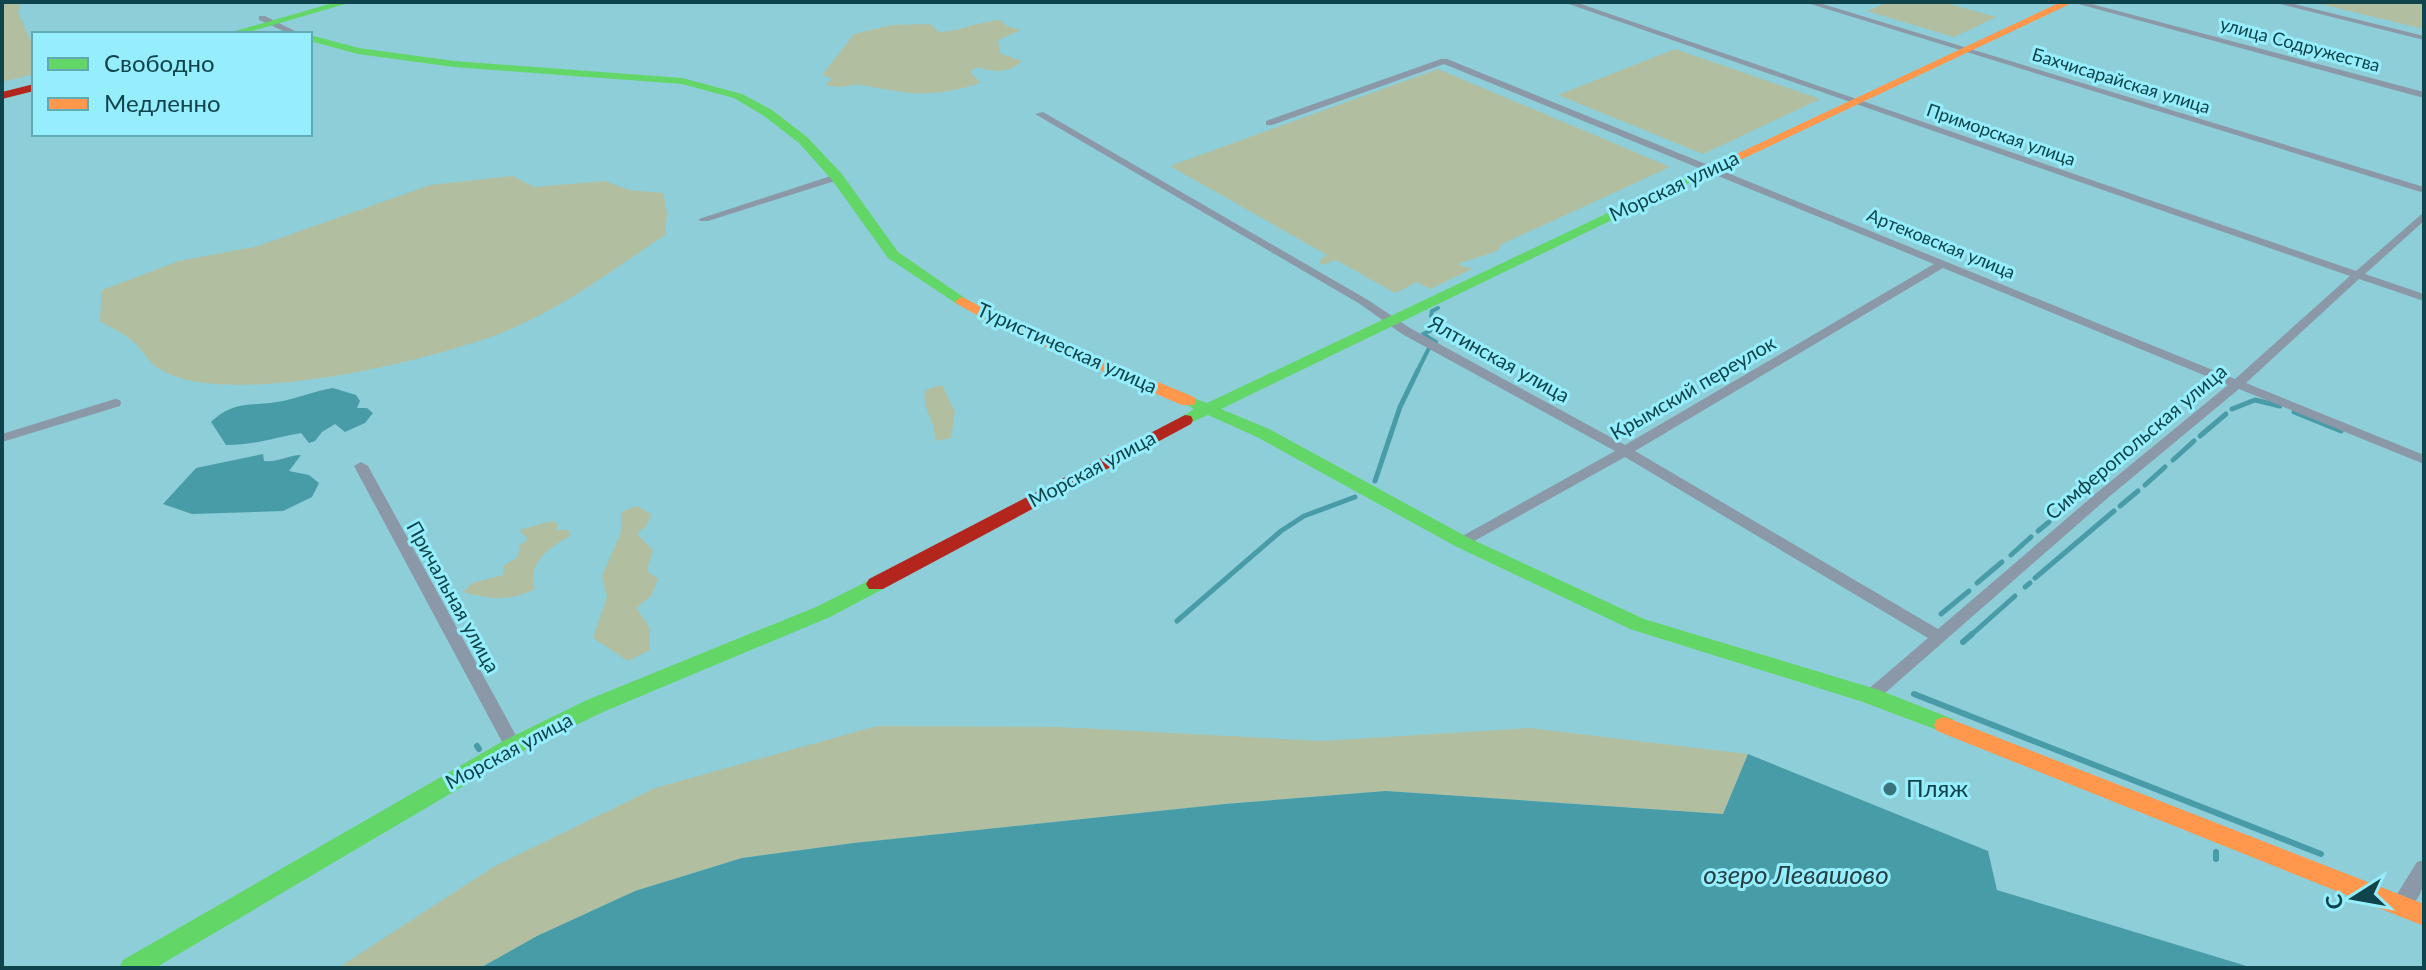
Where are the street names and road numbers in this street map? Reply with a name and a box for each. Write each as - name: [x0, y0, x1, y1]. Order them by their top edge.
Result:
- street label: улица Содружества: [2218, 12, 2383, 76]
- street label: Бахчисарайская улица: [2030, 42, 2213, 118]
- street label: Приморская улица: [1924, 98, 2079, 170]
- street label: Морская улица: [1605, 145, 1742, 226]
- street label: Артековская улица: [1864, 203, 2019, 283]
- street label: Туристическая улица: [974, 297, 1161, 398]
- street label: Ялтинская улица: [1424, 309, 1574, 407]
- street label: Крымский переулок: [1605, 330, 1780, 444]
- street label: Симферопольская улица: [2040, 358, 2231, 524]
- street label: Морская улица: [1024, 425, 1159, 512]
- street label: Причальная улица: [402, 517, 505, 677]
- street label: Морская улица: [441, 707, 576, 794]

